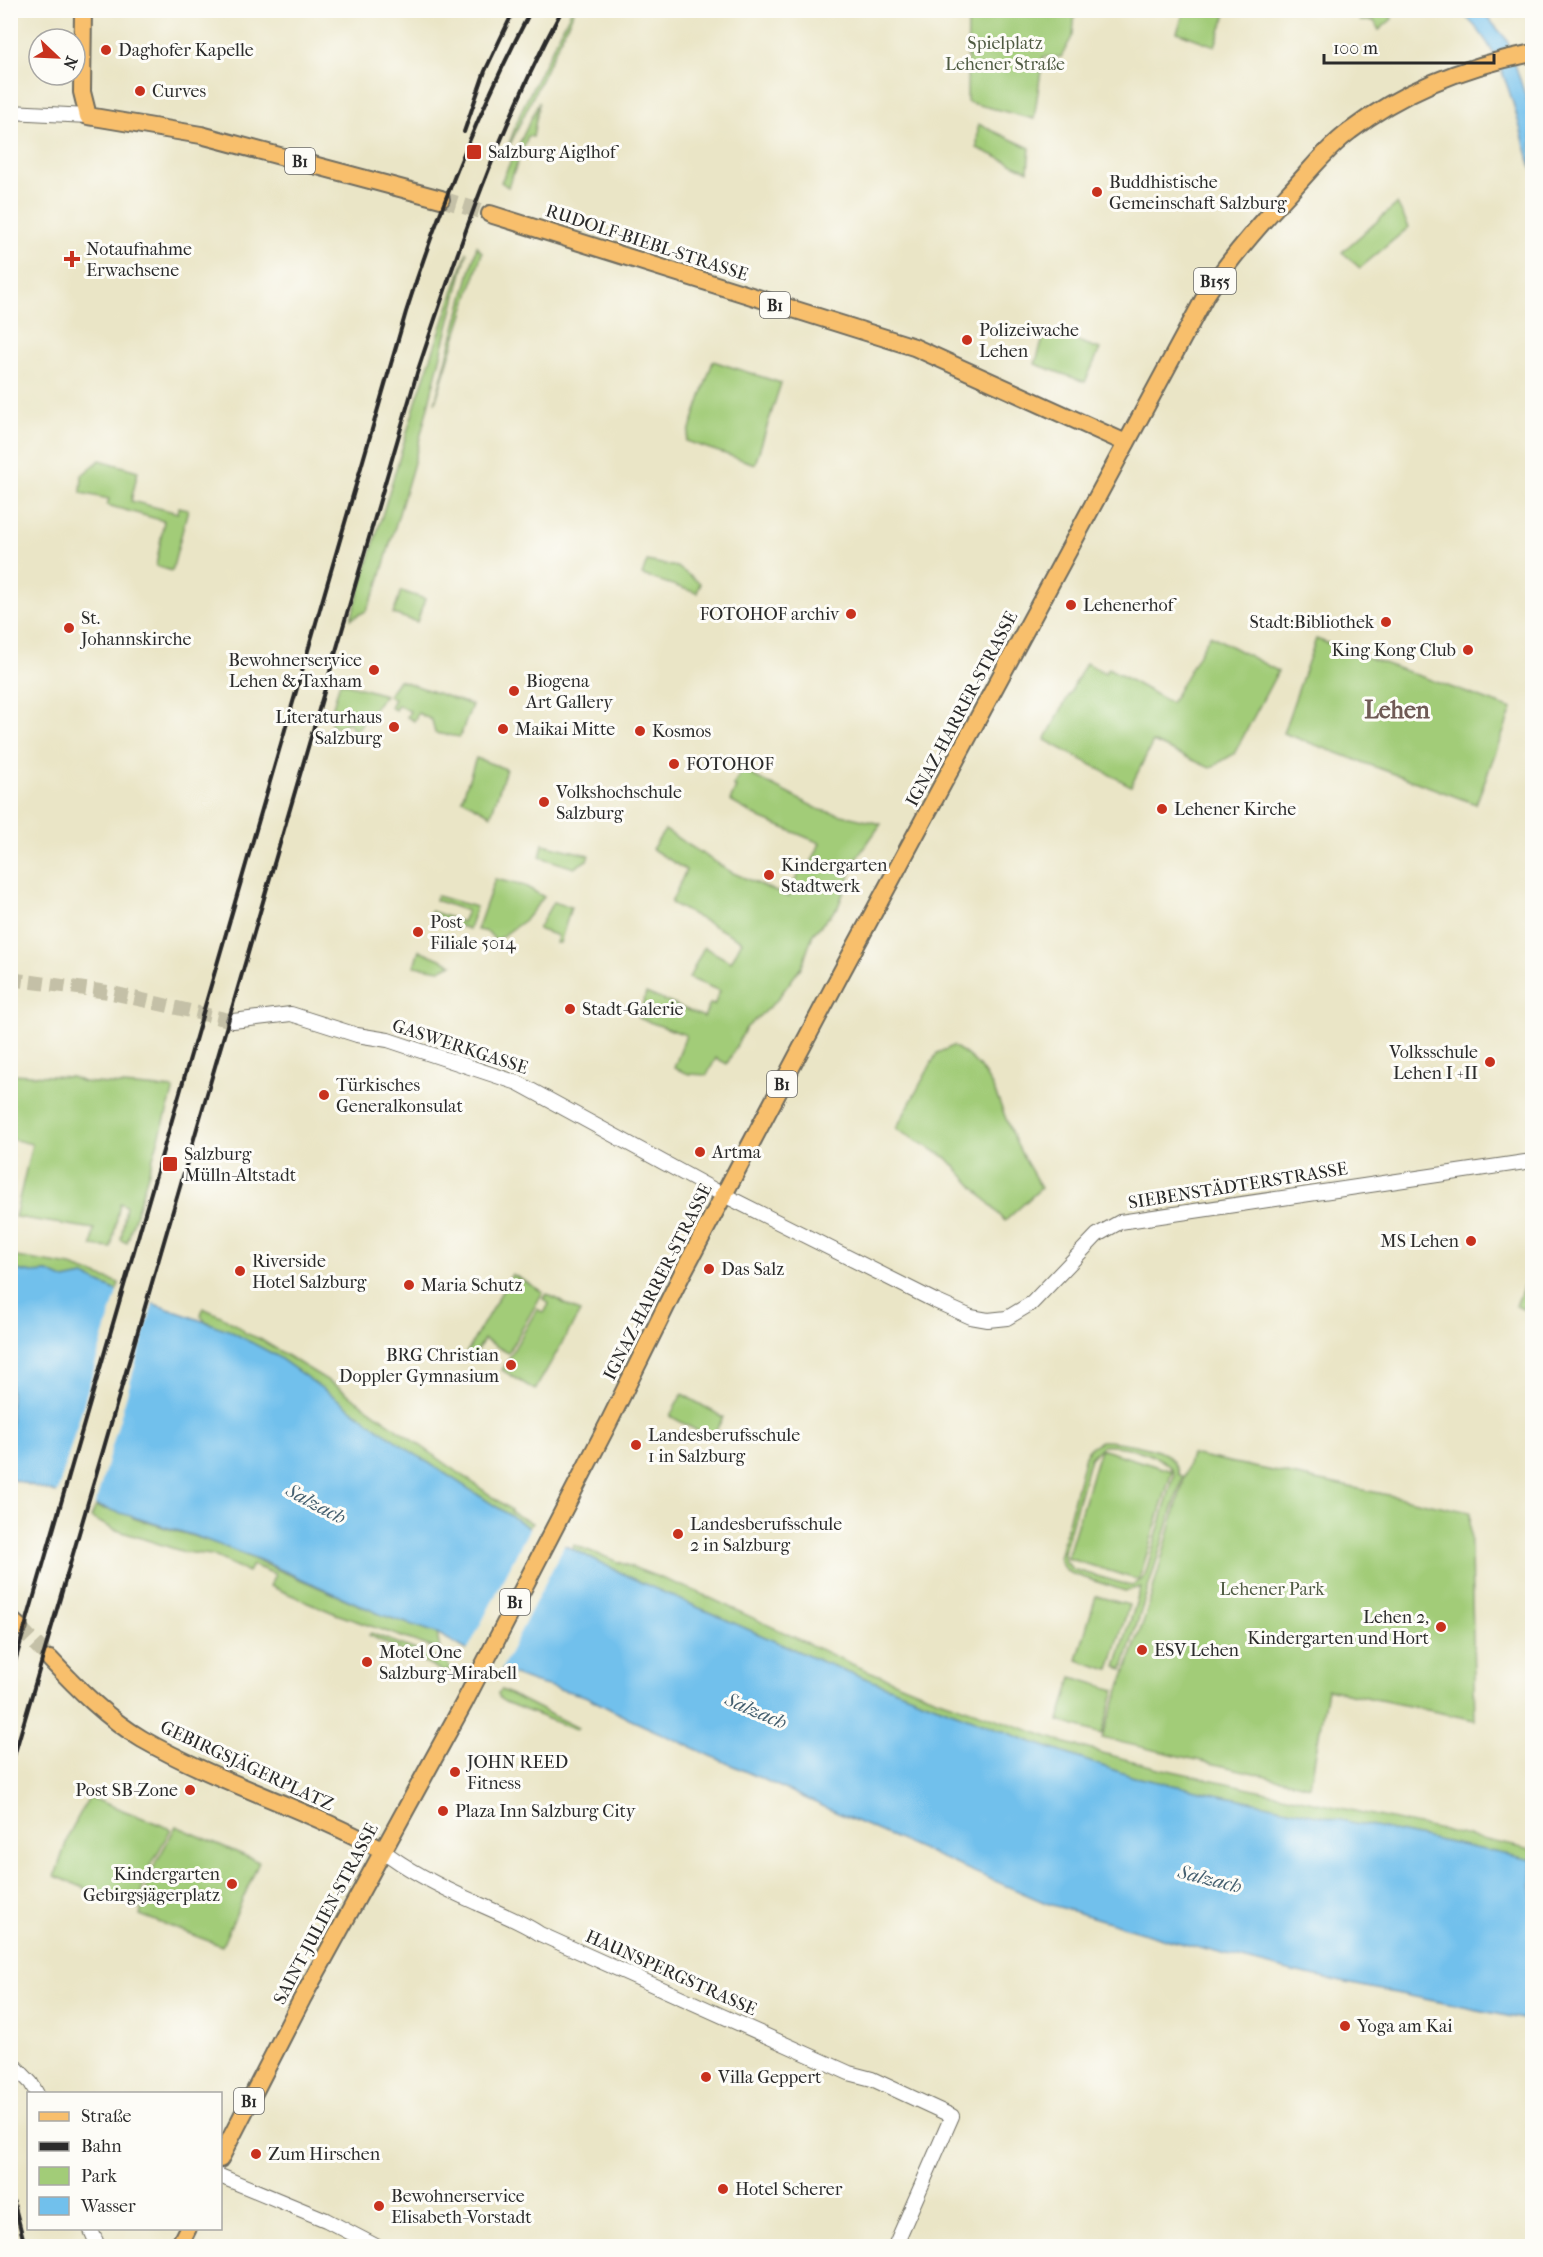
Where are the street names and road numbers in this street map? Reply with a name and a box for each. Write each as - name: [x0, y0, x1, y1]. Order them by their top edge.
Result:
- road number: B1: [285, 148, 315, 174]
- street label: RUDOLF-BIEBL-STRASSE: [543, 200, 751, 286]
- road number: B155: [1194, 268, 1236, 294]
- road number: B1: [760, 292, 790, 318]
- street label: IGNAZ-HARRER-STRASSE: [902, 608, 1022, 810]
- street label: GASWERKGASSE: [389, 1015, 531, 1079]
- road number: B1: [767, 1071, 797, 1097]
- street label: SIEBENSTÄDTERSTRASSE: [1127, 1157, 1349, 1214]
- street label: IGNAZ-HARRER-STRASSE: [599, 1180, 717, 1384]
- road number: B1: [500, 1589, 530, 1615]
- street label: GEBIRGSJÄGERPLATZ: [157, 1716, 338, 1815]
- street label: SAINT-JULIEN-STRASSE: [269, 1820, 383, 2008]
- street label: HAUNSPERGSTRASSE: [582, 1926, 760, 2020]
- road number: B1: [234, 2088, 264, 2114]

